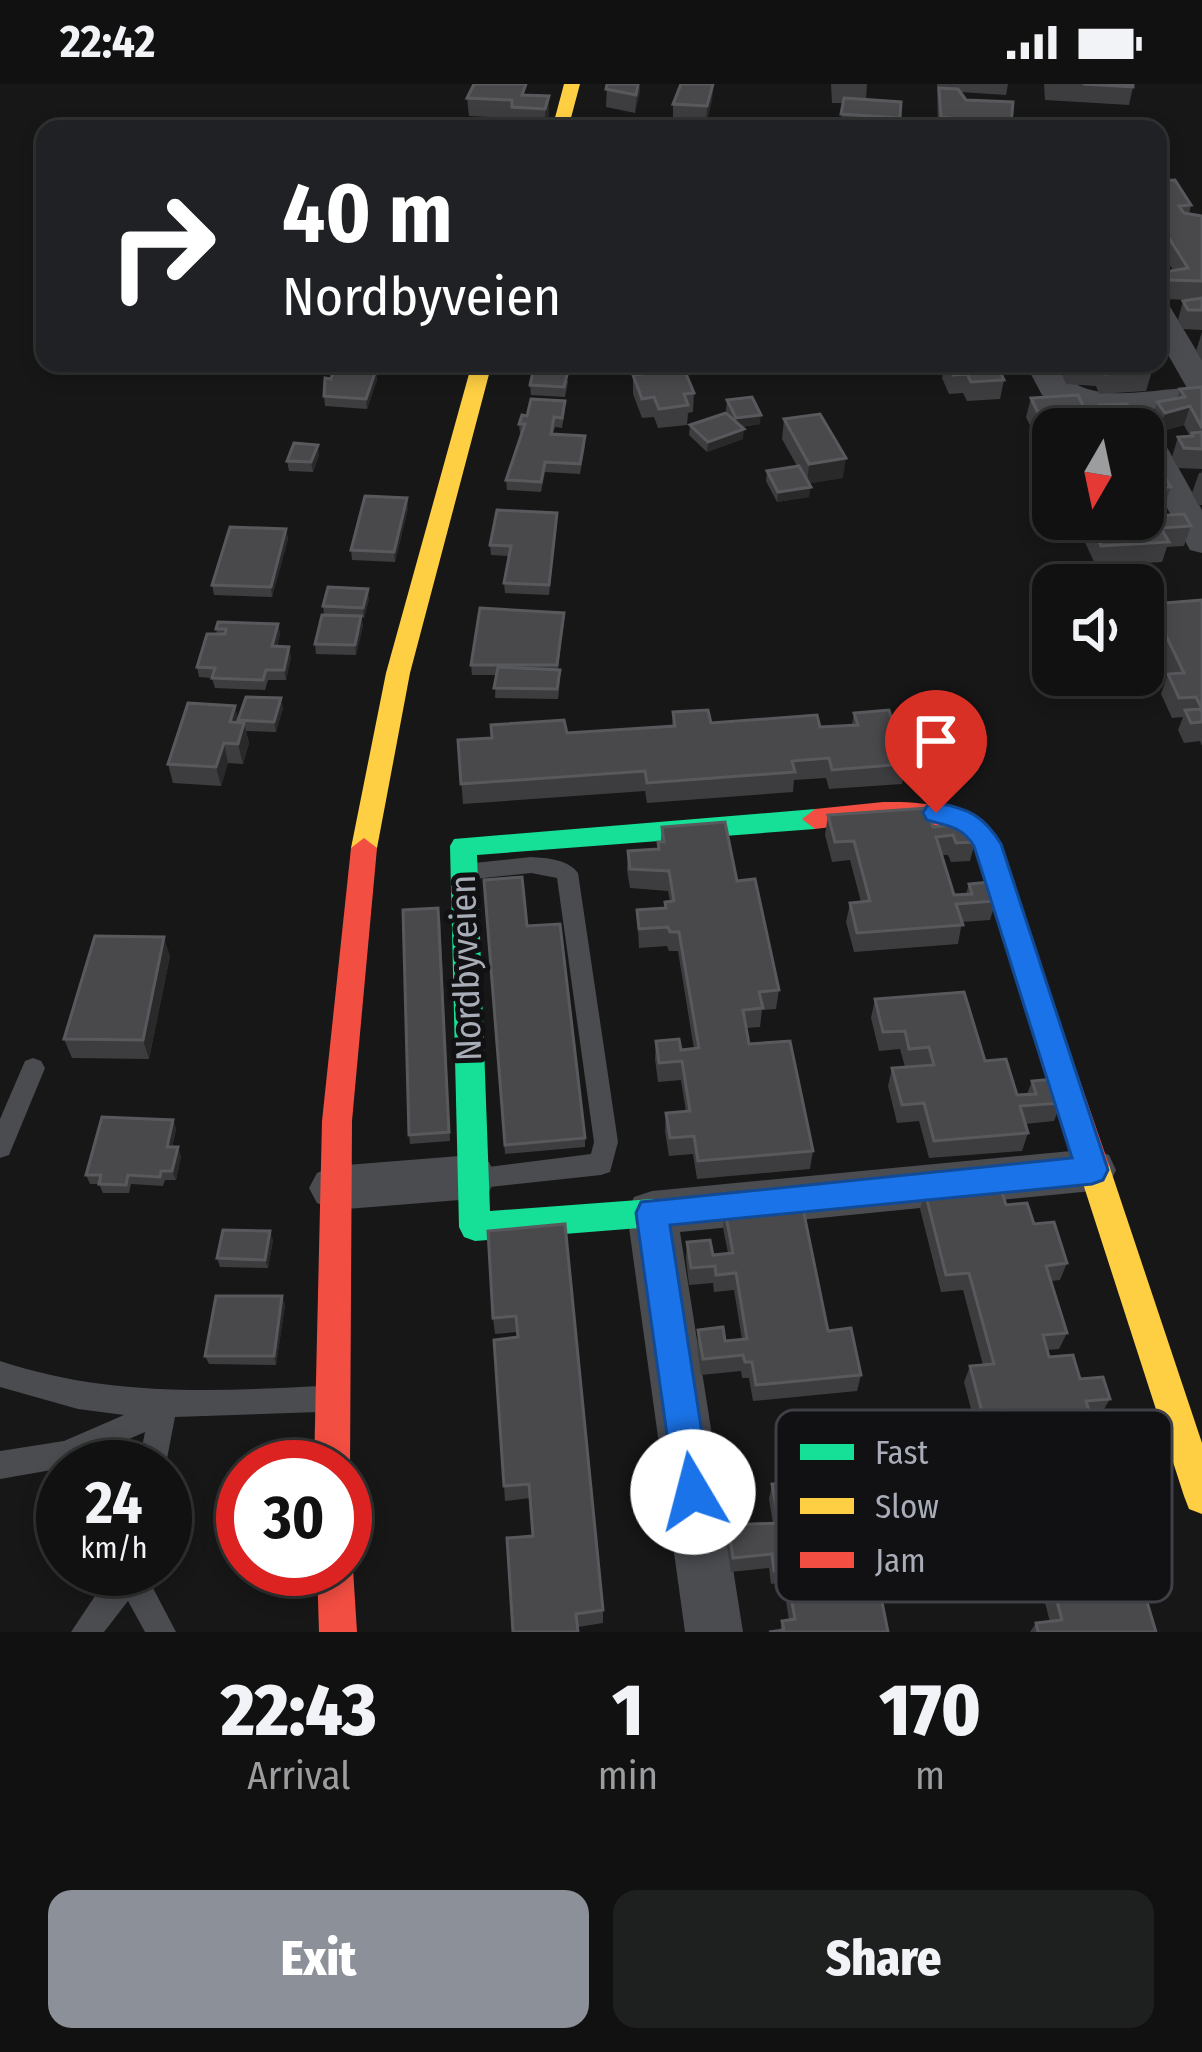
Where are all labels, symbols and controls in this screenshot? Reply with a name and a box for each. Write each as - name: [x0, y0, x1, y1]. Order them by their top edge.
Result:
- text: 22:42: [60, 15, 155, 69]
- text: 40 m: [282, 163, 453, 264]
- icon: right: [84, 168, 240, 324]
- text: Nordbyveien: [282, 265, 561, 329]
- north arrow: [1032, 408, 1164, 540]
- map controls: [1032, 408, 1164, 696]
- button: sound: [1032, 564, 1164, 696]
- pin: [885, 690, 987, 813]
- icon: arrive: [903, 708, 969, 774]
- street label: Nordbyveien: [441, 874, 491, 1062]
- legend: [776, 1410, 1172, 1602]
- position arrow: [630, 1429, 756, 1555]
- text: Fast: [875, 1433, 929, 1473]
- speed limit sign: 30: [216, 1440, 372, 1596]
- text: 24: [85, 1467, 143, 1539]
- text: Slow: [875, 1487, 939, 1527]
- text: km/h: [81, 1530, 147, 1566]
- text: Jam: [875, 1541, 926, 1581]
- text: 22:43: [221, 1668, 377, 1754]
- text: 1: [612, 1668, 644, 1754]
- text: 170: [879, 1668, 981, 1754]
- text: Arrival: [247, 1753, 351, 1799]
- text: min: [598, 1753, 658, 1799]
- text: m: [915, 1753, 945, 1799]
- button: Exit: [48, 1890, 589, 2028]
- button: Share: [613, 1890, 1154, 2028]

